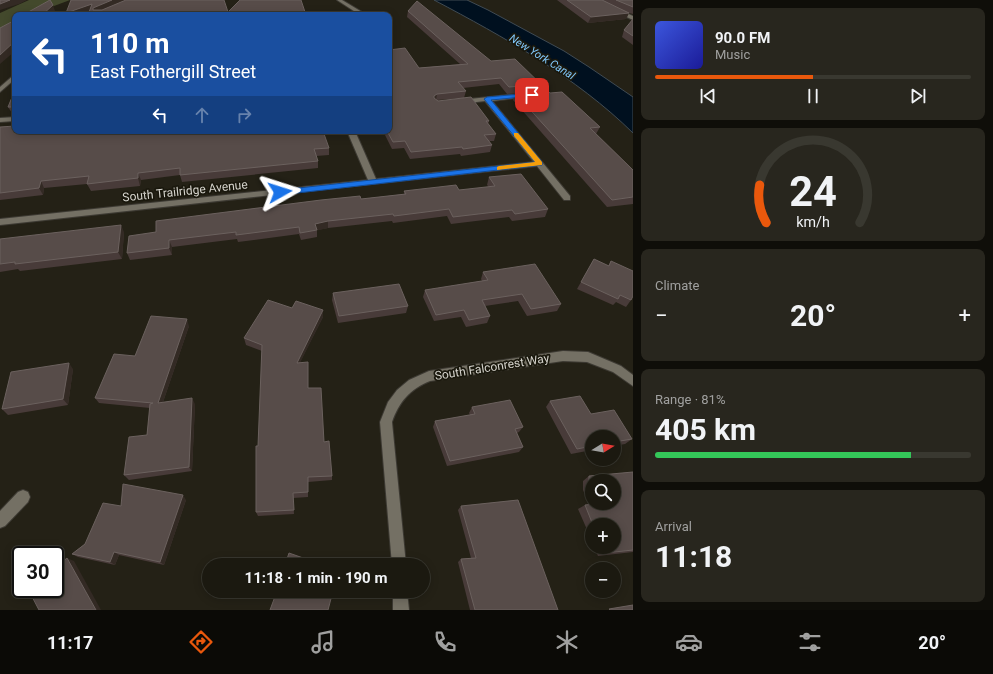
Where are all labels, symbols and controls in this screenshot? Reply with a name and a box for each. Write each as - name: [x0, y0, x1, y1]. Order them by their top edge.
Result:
- text: 110 m: [90, 27, 169, 60]
- icon: left: [24, 28, 76, 80]
- text: 90.0 FM: [715, 29, 770, 47]
- water label: New York Canal: [507, 32, 578, 83]
- text: Music: [715, 47, 750, 62]
- text: East Fothergill Street: [90, 61, 256, 82]
- pin: [515, 78, 549, 112]
- icon: arrive: [521, 84, 543, 106]
- icon: previous: [697, 85, 719, 107]
- icon: pause: [802, 85, 824, 107]
- icon: next: [907, 85, 929, 107]
- icon: left: [149, 104, 171, 126]
- icon: ahead: [191, 104, 213, 126]
- icon: right: [233, 104, 255, 126]
- text: 24: [789, 166, 837, 215]
- position arrow: [259, 171, 301, 213]
- street label: South Trailridge Avenue: [122, 177, 248, 205]
- text: km/h: [796, 213, 830, 229]
- text: Climate: [655, 278, 699, 293]
- text: 20°: [790, 298, 836, 333]
- text: −: [655, 303, 668, 328]
- text: +: [959, 303, 971, 328]
- street label: South Falconrest Way: [434, 351, 551, 383]
- text: Range · 81%: [655, 392, 725, 407]
- text: 405 km: [655, 412, 756, 447]
- north arrow: [585, 430, 621, 466]
- map controls: [585, 430, 621, 598]
- button: search: [585, 474, 621, 510]
- button: +: [585, 518, 621, 554]
- text: Arrival: [655, 519, 692, 534]
- text: 11:18: [655, 539, 732, 574]
- speed limit sign: 30: [12, 546, 64, 598]
- button: −: [585, 562, 621, 598]
- text: 11:18 · 1 min · 190 m: [245, 569, 387, 587]
- icon: directions: [187, 628, 215, 656]
- icon: music: [309, 628, 337, 656]
- icon: phone: [431, 628, 459, 656]
- icon: climate: [553, 628, 581, 656]
- icon: car: [675, 628, 703, 656]
- icon: filters: [796, 628, 824, 656]
- text: 11:17: [47, 632, 93, 653]
- text: 20°: [918, 632, 946, 653]

